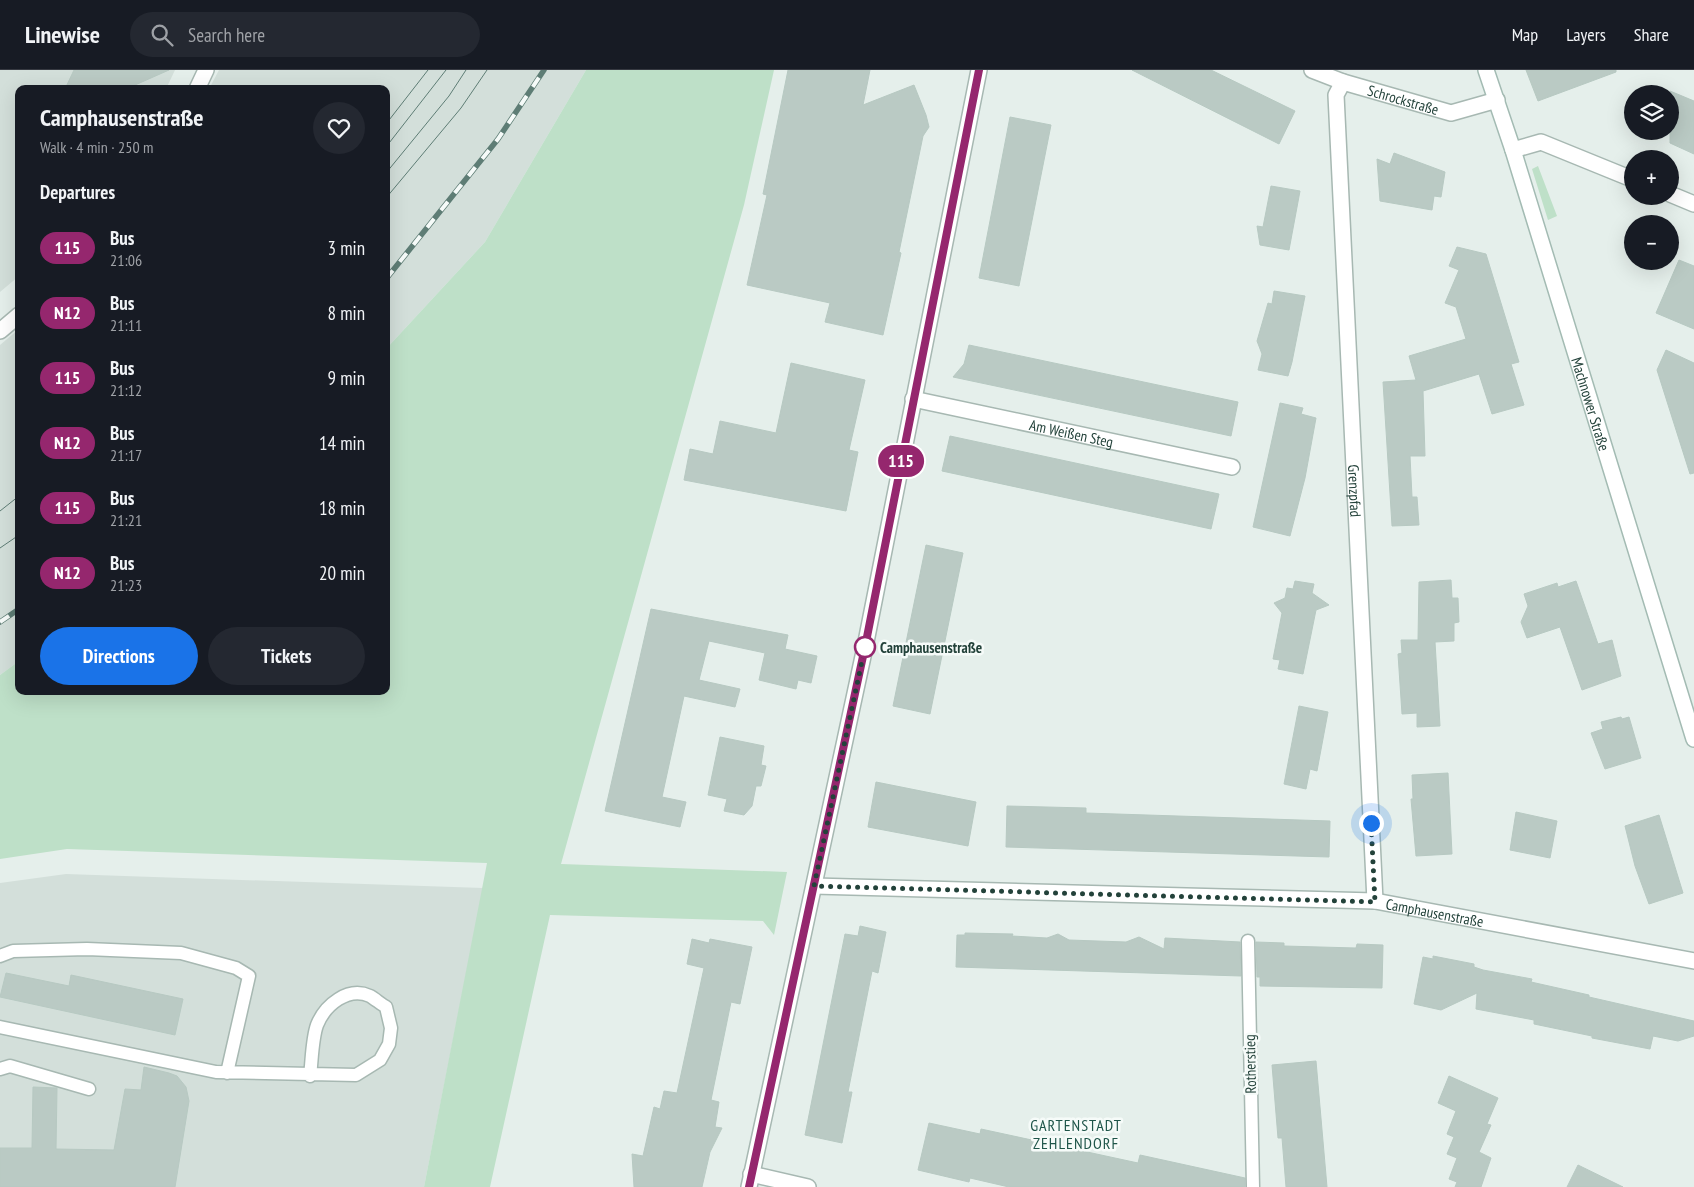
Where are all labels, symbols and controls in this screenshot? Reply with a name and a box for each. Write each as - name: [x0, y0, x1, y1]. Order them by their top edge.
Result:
- search box: [130, 12, 480, 57]
- text: Linewise: [25, 19, 100, 50]
- icon: search: [148, 21, 176, 49]
- text: Search here: [188, 23, 265, 47]
- text: Map: [1512, 23, 1538, 46]
- text: Layers: [1566, 23, 1606, 46]
- text: Share: [1634, 23, 1669, 46]
- street label: Schrockstraße: [1366, 80, 1441, 119]
- map controls: [1624, 85, 1679, 270]
- button: layers: [1624, 85, 1679, 140]
- text: Camphausenstraße: [40, 102, 204, 133]
- button: heart: [313, 102, 365, 154]
- text: Walk · 4 min · 250 m: [40, 137, 153, 157]
- button: +: [1624, 150, 1679, 205]
- text: Departures: [40, 180, 115, 204]
- button: −: [1624, 215, 1679, 270]
- text: Bus: [110, 226, 134, 250]
- text: 115: [55, 236, 80, 259]
- text: 3 min: [328, 236, 365, 260]
- text: 21:06: [110, 250, 142, 270]
- text: Bus: [110, 291, 134, 315]
- text: N12: [54, 301, 81, 324]
- text: 8 min: [328, 301, 365, 325]
- text: 21:11: [110, 315, 142, 335]
- street label: Machnower Straße: [1568, 355, 1614, 453]
- text: Bus: [110, 356, 134, 380]
- text: 115: [55, 366, 80, 389]
- text: 9 min: [328, 366, 365, 390]
- text: 21:12: [110, 380, 142, 400]
- street label: Am Weißen Steg: [1028, 415, 1115, 451]
- text: Bus: [110, 421, 134, 445]
- text: N12: [54, 431, 81, 454]
- text: 14 min: [319, 431, 365, 455]
- text: 21:17: [110, 445, 142, 465]
- line badge: 115: [872, 445, 930, 477]
- text: 115: [888, 449, 914, 472]
- street label: Grenzpfad: [1344, 464, 1366, 517]
- text: Bus: [110, 486, 134, 510]
- text: 115: [55, 496, 80, 519]
- text: 18 min: [319, 496, 365, 520]
- text: 21:21: [110, 510, 142, 530]
- text: Bus: [110, 551, 134, 575]
- text: N12: [54, 561, 81, 584]
- text: 20 min: [319, 561, 365, 585]
- text: 21:23: [110, 575, 142, 595]
- button: Directions: [40, 627, 198, 685]
- button: Tickets: [208, 627, 365, 685]
- marker: Camphausenstraße: [854, 636, 876, 658]
- place label: Camphausenstraße: [880, 638, 982, 657]
- your location: [1359, 811, 1384, 836]
- street label: Camphausenstraße: [1384, 894, 1485, 931]
- street label: Rotherstieg: [1240, 1034, 1260, 1094]
- district label: GARTENSTADT ZEHLENDORF: [1030, 1115, 1122, 1153]

